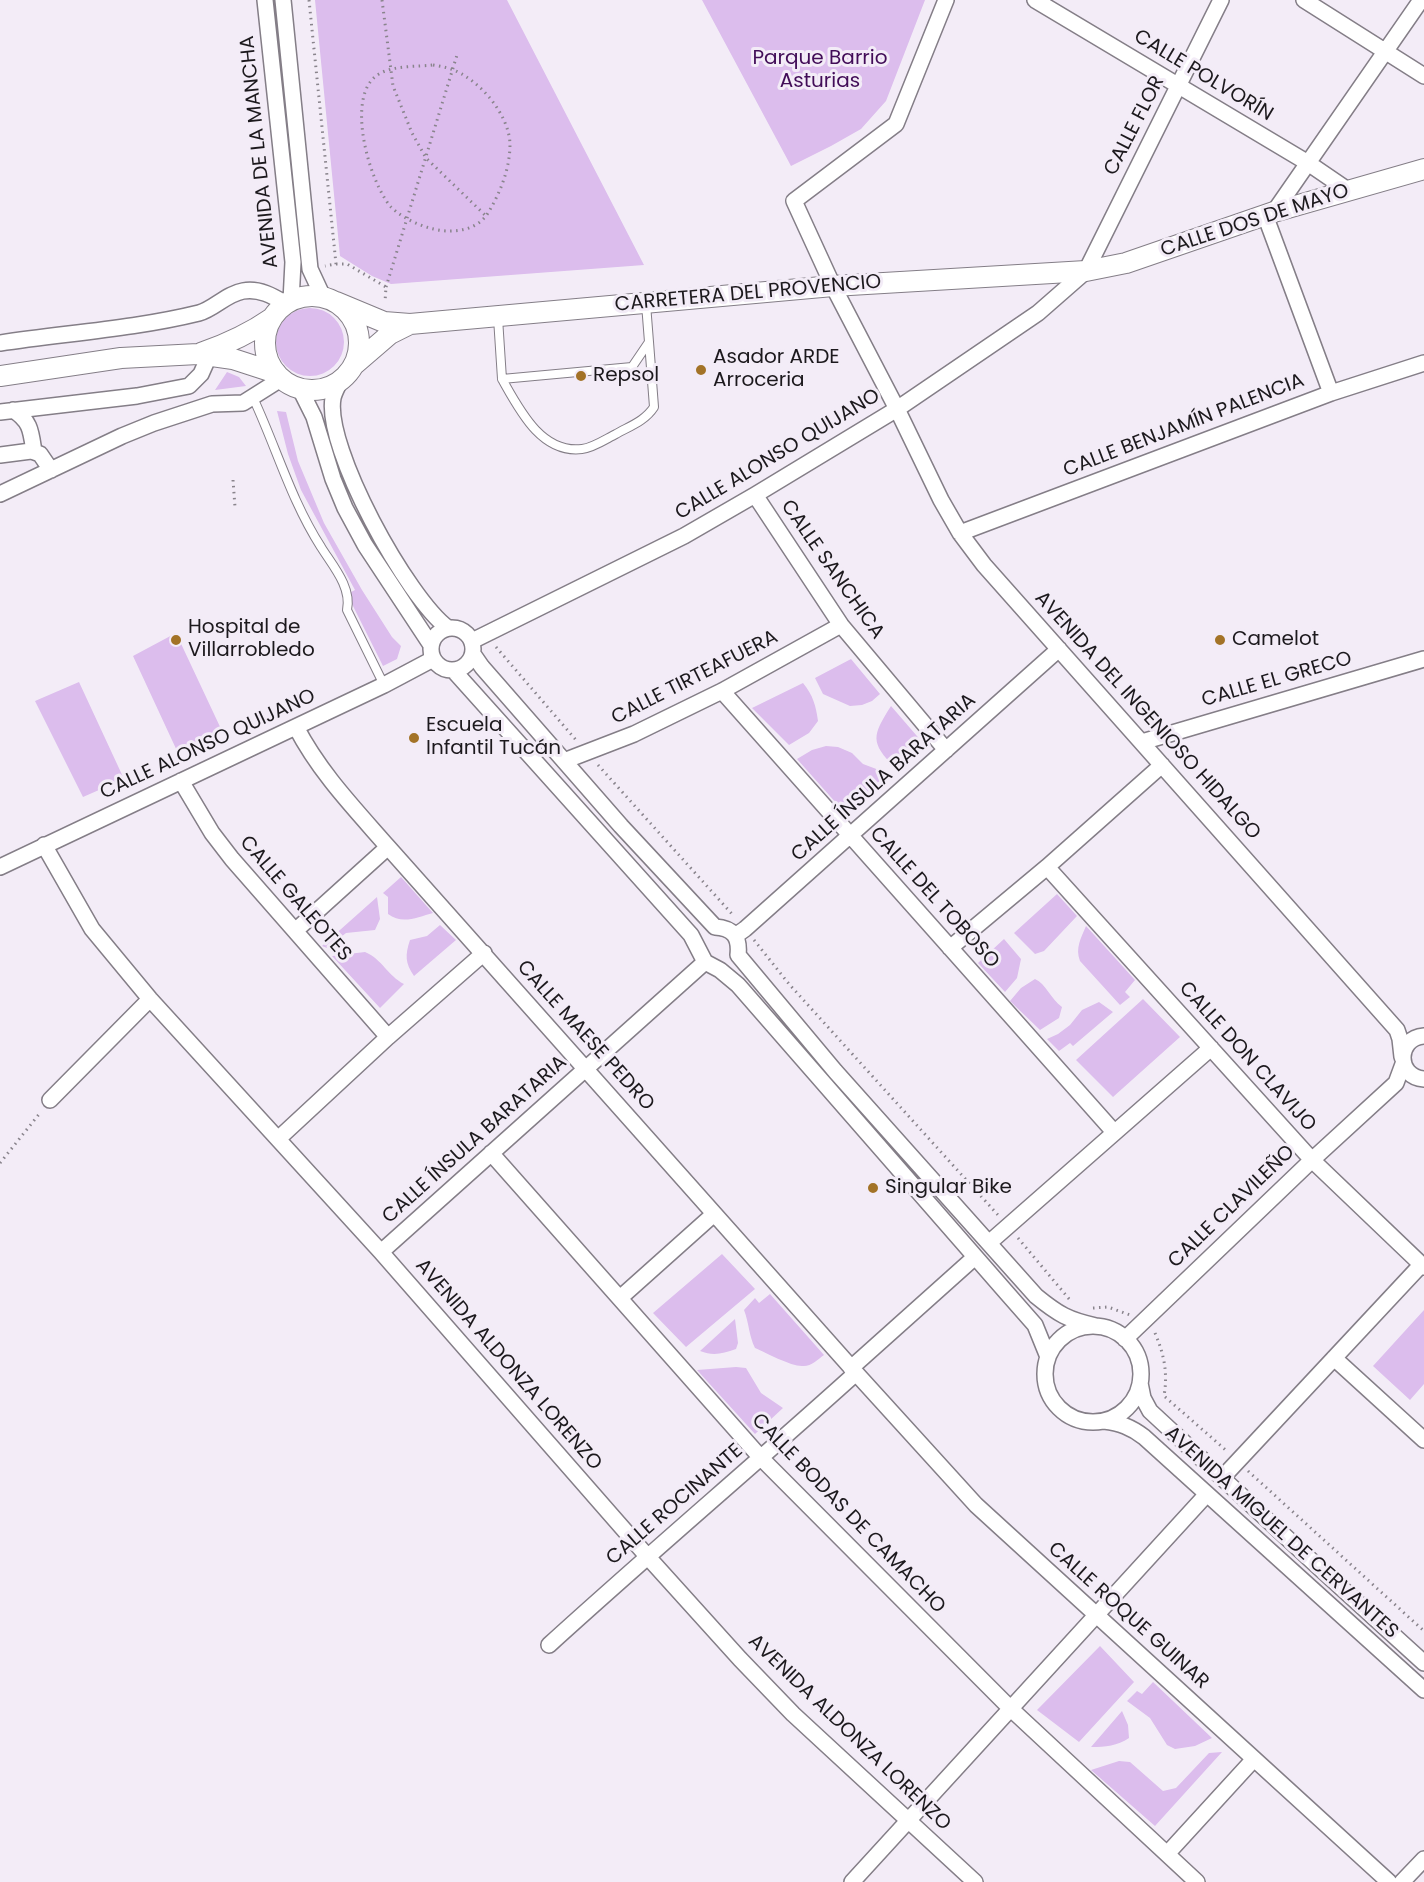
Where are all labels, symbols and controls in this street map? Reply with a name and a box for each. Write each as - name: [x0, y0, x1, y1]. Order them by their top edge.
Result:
- street label: CALLE POLVORÍN: [1129, 25, 1277, 127]
- street label: AVENIDA DE LA MANCHA: [236, 34, 284, 270]
- park label: Parque Barrio Asturias: [752, 47, 888, 94]
- street label: CALLE FLOR: [1100, 72, 1170, 180]
- street label: CALLE DOS DE MAYO: [1158, 179, 1352, 263]
- street label: CARRETERA DEL PROVENCIO: [614, 270, 882, 318]
- place label: Asador ARDE Arroceria: [713, 346, 840, 393]
- marker: Asador ARDE Arroceria: [694, 363, 708, 377]
- place label: Repsol: [593, 364, 659, 388]
- marker: Repsol: [574, 369, 588, 383]
- street label: CALLE BENJAMÍN PALENCIA: [1060, 369, 1308, 483]
- street label: CALLE ALONSO QUIJANO: [671, 384, 885, 526]
- street label: CALLE SANCHICA: [775, 496, 889, 644]
- street label: AVENIDA DEL INGENIOSO HIDALGO: [1029, 587, 1265, 845]
- place label: Hospital de Villarrobledo: [188, 616, 315, 663]
- street label: CALLE TIRTEAFUERA: [608, 626, 782, 730]
- place label: Camelot: [1232, 628, 1319, 652]
- marker: Hospital de Villarrobledo: [169, 633, 183, 647]
- marker: Camelot: [1213, 633, 1227, 647]
- street label: CALLE EL GRECO: [1199, 647, 1355, 713]
- street label: CALLE ALONSO QUIJANO: [97, 685, 319, 805]
- street label: CALLE ÍNSULA BARATARIA: [787, 689, 981, 867]
- place label: Escuela Infantil Tucán: [426, 714, 561, 761]
- marker: Escuela Infantil Tucán: [407, 731, 421, 745]
- street label: CALLE DEL TOBOSO: [864, 822, 1004, 974]
- street label: CALLE GALEOTES: [234, 831, 356, 967]
- street label: CALLE MAESE PEDRO: [511, 956, 659, 1116]
- street label: CALLE DON CLAVIJO: [1173, 977, 1321, 1137]
- street label: CALLE ÍNSULA BARATARIA: [378, 1051, 572, 1229]
- street label: CALLE CLAVILEÑO: [1164, 1141, 1300, 1273]
- place label: Singular Bike: [885, 1176, 1012, 1200]
- marker: Singular Bike: [866, 1181, 880, 1195]
- street label: AVENIDA ALDONZA LORENZO: [410, 1254, 606, 1476]
- street label: CALLE BODAS DE CAMACHO: [746, 1409, 950, 1619]
- street label: AVENIDA MIGUEL DE CERVANTES: [1159, 1422, 1403, 1644]
- street label: CALLE ROCINANTE: [602, 1439, 748, 1571]
- street label: CALLE ROQUE GUINAR: [1043, 1537, 1213, 1695]
- street label: AVENIDA ALDONZA LORENZO: [743, 1630, 955, 1836]

